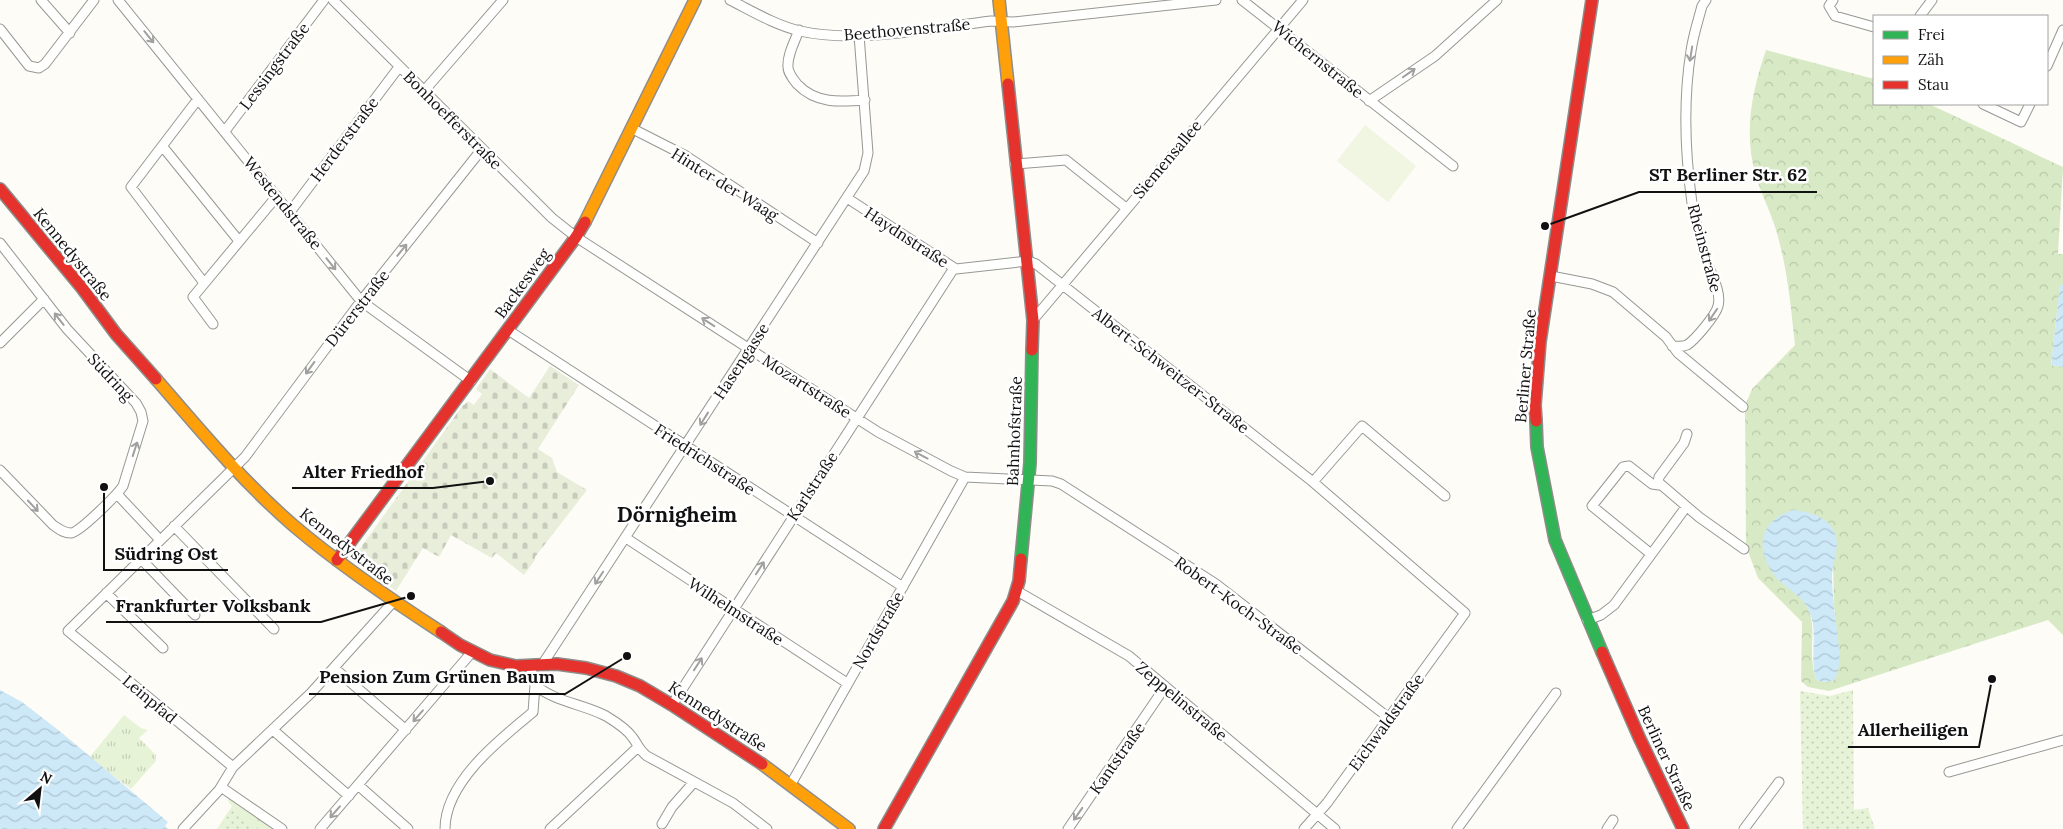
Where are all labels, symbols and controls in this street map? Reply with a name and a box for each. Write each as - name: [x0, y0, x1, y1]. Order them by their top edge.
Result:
- street label: Beethovenstraße: [843, 13, 971, 44]
- legend: [1873, 15, 2048, 105]
- street label: Wichernstraße: [1268, 16, 1368, 102]
- street label: Lessingstraße: [235, 18, 313, 114]
- text: Frei: [1918, 25, 1945, 44]
- one-way arrow: [143, 31, 154, 44]
- one-way arrow: [1686, 45, 1696, 61]
- text: Zäh: [1918, 50, 1944, 69]
- street label: Bonhoefferstraße: [399, 66, 507, 174]
- one-way arrow: [1402, 68, 1416, 78]
- text: Stau: [1918, 75, 1949, 94]
- street label: Herderstraße: [306, 92, 383, 185]
- street label: Siemensallee: [1128, 115, 1206, 202]
- street label: Hinter der Waag: [668, 143, 783, 226]
- street label: Westendstraße: [239, 153, 327, 254]
- callout: ST Berliner Str. 62: [1639, 159, 1817, 192]
- text: ST Berliner Str. 62: [1649, 163, 1807, 186]
- street label: Haydnstraße: [861, 202, 953, 272]
- street label: Rheinstraße: [1684, 202, 1726, 295]
- street label: Kennedystraße: [29, 204, 117, 305]
- one-way arrow: [397, 243, 408, 256]
- street label: Backesweg: [490, 243, 555, 322]
- one-way arrow: [326, 257, 337, 270]
- street label: Dürerstraße: [321, 265, 393, 350]
- street label: Albert-Schweitzer-Straße: [1088, 302, 1254, 438]
- street label: Berliner Straße: [1510, 308, 1540, 424]
- one-way arrow: [1707, 308, 1718, 322]
- one-way arrow: [54, 313, 65, 326]
- one-way arrow: [701, 316, 715, 326]
- street label: Hasengasse: [709, 319, 773, 403]
- street label: Südring: [84, 349, 139, 406]
- street label: Mozartstraße: [759, 350, 855, 422]
- one-way arrow: [305, 361, 315, 375]
- street label: Bahnhofstraße: [1002, 375, 1026, 486]
- one-way arrow: [698, 411, 708, 425]
- street label: Friedrichstraße: [651, 419, 759, 499]
- one-way arrow: [131, 442, 140, 457]
- street label: Karlstraße: [782, 447, 842, 524]
- one-way arrow: [914, 450, 929, 460]
- callout: Alter Friedhof: [292, 455, 433, 488]
- text: Alter Friedhof: [303, 460, 425, 483]
- one-way arrow: [27, 499, 39, 512]
- district label: Dörnigheim: [617, 501, 737, 528]
- street label: Kennedystraße: [296, 503, 398, 589]
- callout: Südring Ost: [104, 537, 228, 570]
- text: Südring Ost: [114, 542, 218, 565]
- street label: Robert-Koch-Straße: [1171, 552, 1307, 658]
- one-way arrow: [754, 561, 765, 575]
- one-way arrow: [594, 571, 604, 585]
- street label: Wilhelmstraße: [685, 573, 788, 649]
- street label: Nordstraße: [848, 587, 908, 672]
- callout: Frankfurter Volksbank: [106, 589, 321, 622]
- text: Frankfurter Volksbank: [115, 594, 311, 617]
- one-way arrow: [693, 657, 703, 671]
- street label: Zeppelinstraße: [1132, 657, 1232, 745]
- callout: Pension Zum Grünen Baum: [309, 661, 565, 694]
- text: Pension Zum Grünen Baum: [319, 665, 555, 688]
- street label: Eichwaldstraße: [1344, 669, 1428, 775]
- street label: Leinpfad: [119, 670, 182, 728]
- street label: Kennedystraße: [665, 677, 771, 755]
- street label: Berliner Straße: [1634, 702, 1700, 814]
- one-way arrow: [412, 709, 424, 722]
- callout: Allerheiligen: [1848, 714, 1979, 747]
- street label: Kantstraße: [1085, 718, 1149, 798]
- text: Allerheiligen: [1858, 718, 1969, 741]
- north arrow: [15, 764, 65, 814]
- text: N: [37, 767, 55, 788]
- one-way arrow: [329, 806, 341, 819]
- one-way arrow: [1073, 807, 1083, 821]

